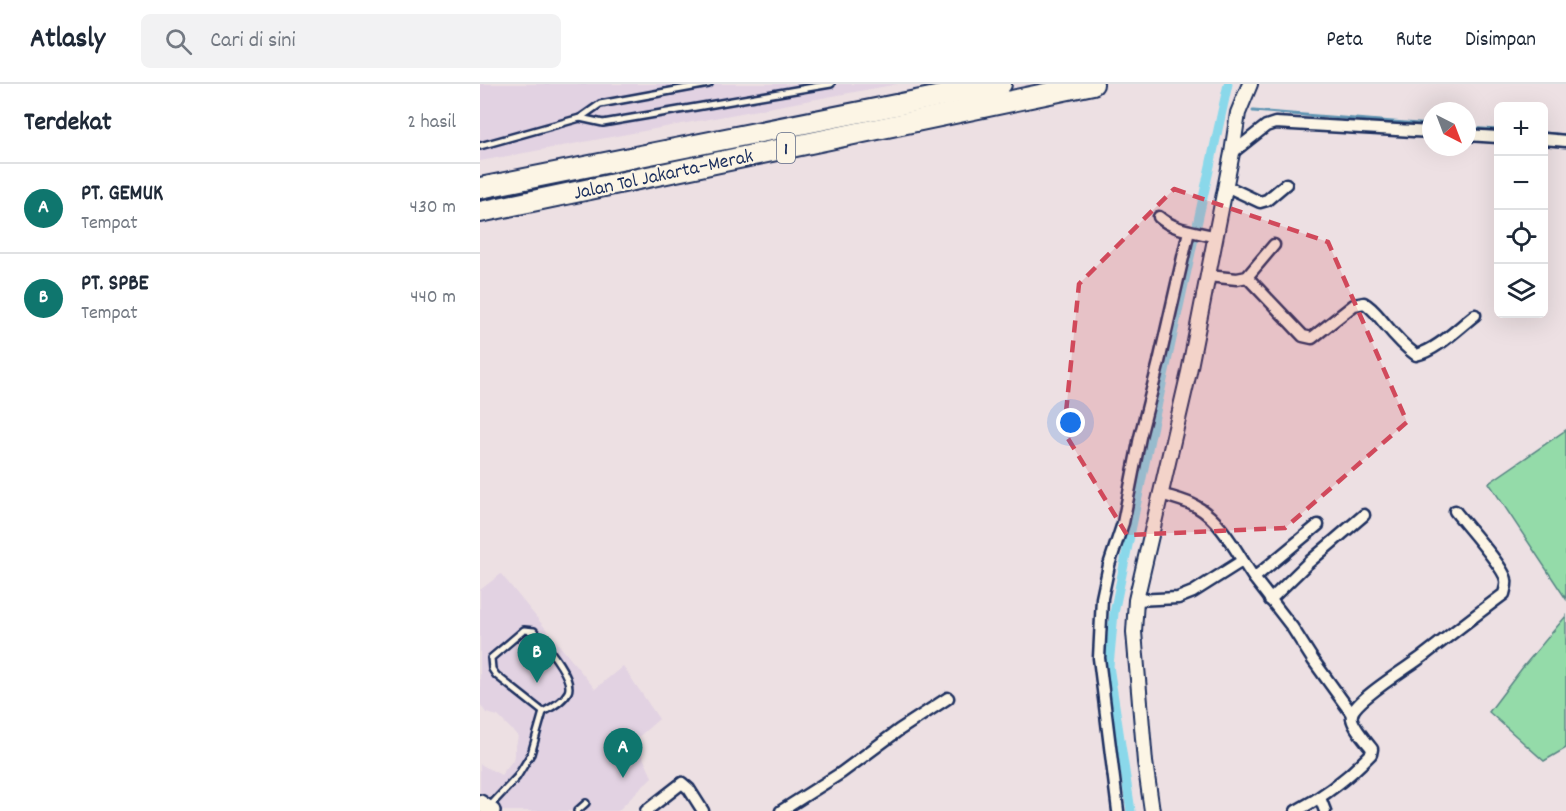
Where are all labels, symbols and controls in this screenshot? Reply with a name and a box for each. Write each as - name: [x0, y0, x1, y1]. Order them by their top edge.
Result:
- search box: [141, 14, 561, 68]
- text: Atlasly: [30, 21, 105, 61]
- icon: search: [162, 25, 195, 58]
- text: Cari di sini: [210, 26, 296, 57]
- text: Peta: [1326, 26, 1363, 56]
- text: Rute: [1396, 26, 1432, 56]
- text: Disimpan: [1465, 26, 1536, 56]
- north arrow: [1422, 102, 1476, 156]
- map controls: [1494, 102, 1548, 318]
- button: +: [1494, 102, 1548, 156]
- text: Terdekat: [24, 105, 112, 142]
- text: 2 hasil: [407, 109, 456, 137]
- road number: 1: [777, 133, 795, 163]
- street label: Jalan Tol Jakarta–Merak: [571, 143, 756, 209]
- button: −: [1494, 156, 1548, 210]
- text: PT. GEMUK: [81, 179, 163, 210]
- text: A: [38, 194, 49, 222]
- text: 430 m: [410, 194, 456, 222]
- text: Tempat: [81, 210, 138, 238]
- button: locate: [1494, 210, 1548, 264]
- button: layers: [1494, 264, 1548, 318]
- text: PT. SPBE: [81, 269, 149, 300]
- text: B: [39, 284, 48, 312]
- text: 440 m: [410, 284, 456, 312]
- text: Tempat: [81, 300, 138, 328]
- your location: [1056, 408, 1085, 437]
- pin: B: [518, 634, 556, 683]
- pin: A: [604, 728, 642, 778]

